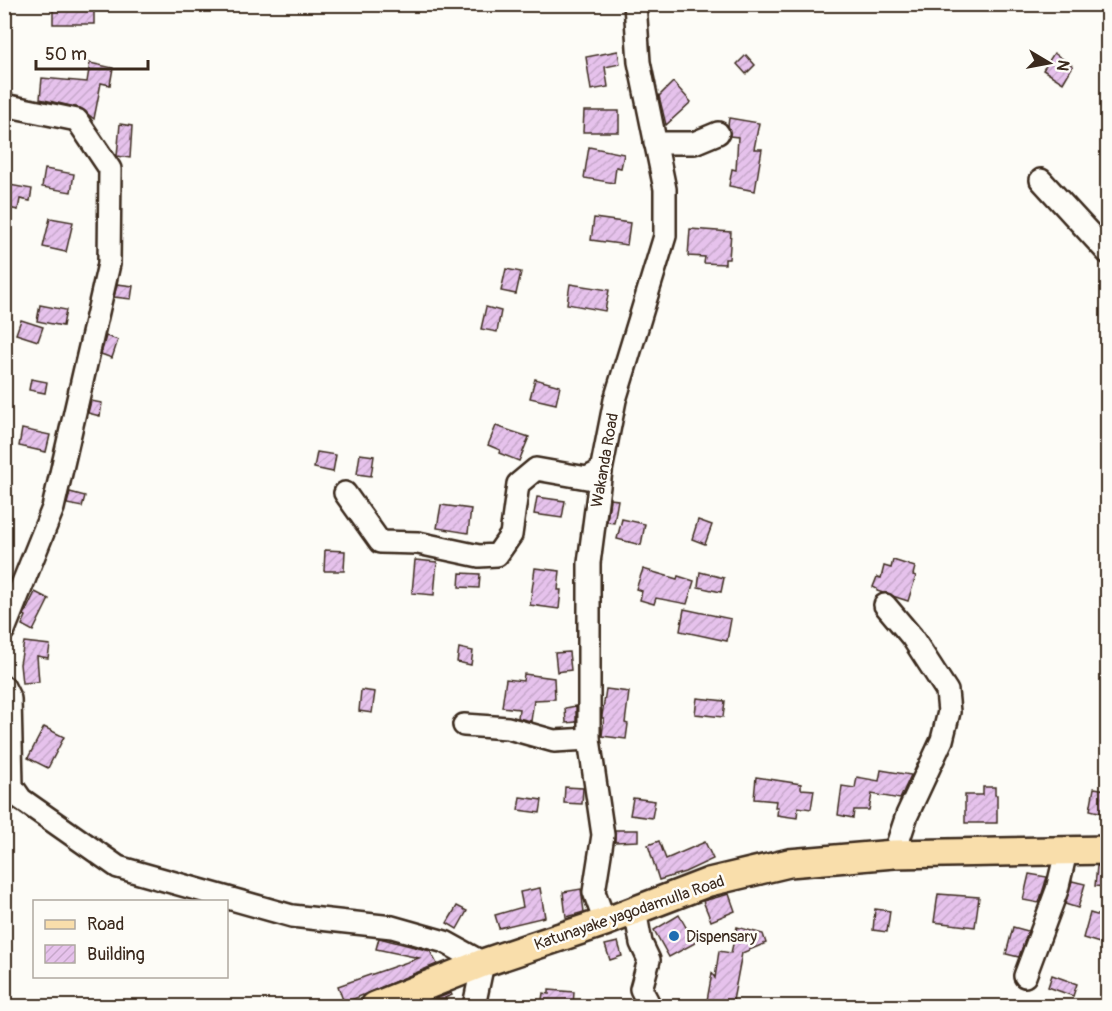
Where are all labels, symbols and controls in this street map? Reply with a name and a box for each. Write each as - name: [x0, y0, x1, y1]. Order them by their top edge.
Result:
- scale bar: [36, 33, 148, 71]
- north arrow: [1019, 33, 1079, 93]
- text: 50 m: [45, 43, 87, 66]
- text: N: [1052, 58, 1074, 73]
- street label: Wakanda Road: [587, 411, 623, 509]
- street label: Katunayake yagodamulla Road: [531, 871, 727, 955]
- legend: [33, 900, 228, 978]
- text: Road: [87, 913, 124, 936]
- place label: Dispensary: [686, 927, 757, 947]
- marker: Dispensary: [667, 929, 681, 943]
- text: Building: [87, 943, 145, 966]

